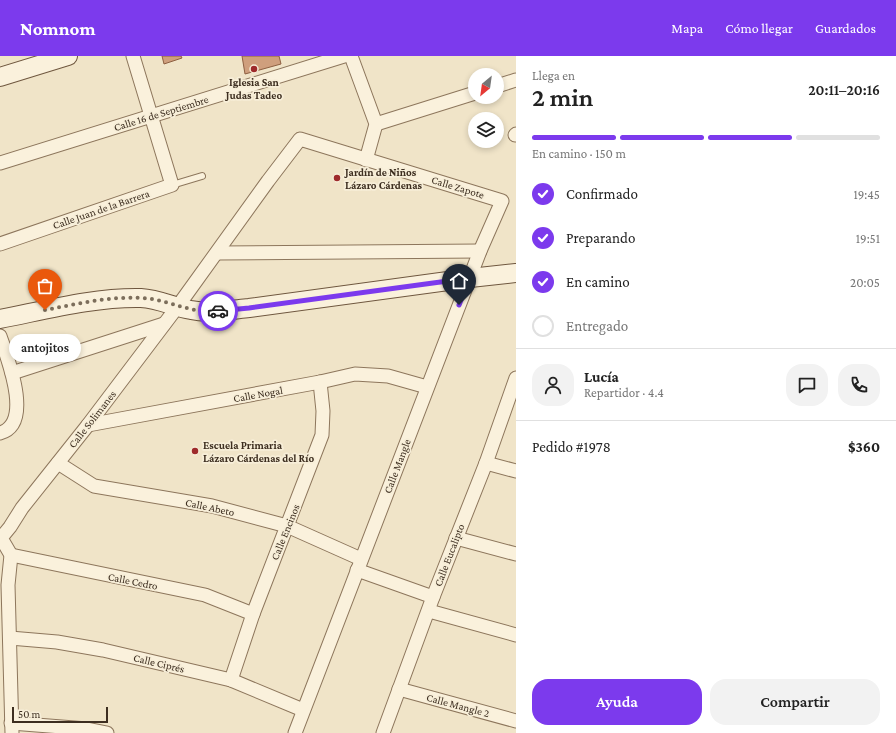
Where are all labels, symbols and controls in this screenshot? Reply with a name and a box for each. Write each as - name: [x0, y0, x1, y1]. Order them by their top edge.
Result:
- text: Nomnom: [20, 18, 96, 39]
- text: Mapa: [671, 20, 703, 36]
- text: Cómo llegar: [725, 20, 793, 36]
- text: Guardados: [815, 20, 876, 36]
- marker: Iglesia San Judas Tadeo: [249, 64, 259, 74]
- north arrow: [468, 68, 504, 104]
- map controls: [468, 68, 504, 148]
- text: Llega en: [532, 68, 575, 83]
- place label: Iglesia San Judas Tadeo: [225, 76, 282, 101]
- text: 20:11–20:16: [808, 82, 880, 98]
- text: 2 min: [532, 83, 593, 112]
- street label: Calle 16 de Septiembre: [112, 93, 210, 134]
- button: layers: [468, 112, 504, 148]
- text: En camino · 150 m: [532, 146, 626, 161]
- place label: Jardín de Niños Lázaro Cárdenas: [344, 166, 423, 191]
- marker: Jardín de Niños Lázaro Cárdenas: [332, 173, 342, 183]
- street label: Calle Zapote: [430, 173, 486, 202]
- icon: check: [532, 183, 554, 205]
- text: Confirmado: [566, 186, 638, 202]
- street label: Calle Juan de la Barrera: [51, 187, 151, 232]
- text: 19:45: [853, 187, 880, 202]
- icon: check: [532, 227, 554, 249]
- text: Preparando: [566, 230, 635, 246]
- text: 19:51: [856, 231, 880, 246]
- pin: [442, 264, 476, 305]
- pin: [28, 269, 62, 310]
- icon: home: [448, 270, 470, 292]
- icon: check: [532, 271, 554, 293]
- text: En camino: [566, 274, 630, 290]
- icon: bag: [34, 275, 56, 297]
- text: 20:05: [850, 275, 880, 290]
- courier: [198, 291, 238, 331]
- icon: car: [207, 300, 229, 322]
- text: Entregado: [566, 318, 628, 334]
- callout: antojitos: [9, 334, 81, 362]
- text: antojitos: [21, 340, 69, 355]
- button: person: [532, 364, 574, 406]
- button: chat: [786, 364, 828, 406]
- button: phone: [838, 364, 880, 406]
- text: Lucía: [584, 369, 619, 385]
- street label: Calle Nogal: [232, 384, 284, 405]
- text: Repartidor · 4.4: [584, 385, 664, 400]
- street label: Calle Solimanes: [66, 388, 118, 450]
- street label: Calle Mangle: [381, 437, 414, 495]
- place label: Escuela Primaria Lázaro Cárdenas del Río: [203, 439, 314, 464]
- text: Pedido #1978: [532, 439, 611, 455]
- text: $360: [848, 439, 880, 455]
- marker: Escuela Primaria Lázaro Cárdenas del Río: [190, 446, 200, 456]
- street label: Calle Abeto: [184, 496, 236, 518]
- street label: Calle Encinos: [268, 502, 302, 562]
- street label: Calle Eucalipto: [432, 521, 468, 588]
- street label: Calle Cedro: [107, 570, 159, 592]
- street label: Calle Ciprés: [132, 651, 186, 676]
- button: Ayuda: [532, 679, 702, 725]
- button: Compartir: [710, 679, 880, 725]
- street label: Calle Mangle 2: [425, 691, 491, 720]
- scale bar: [12, 705, 108, 724]
- text: 50 m: [18, 708, 40, 720]

